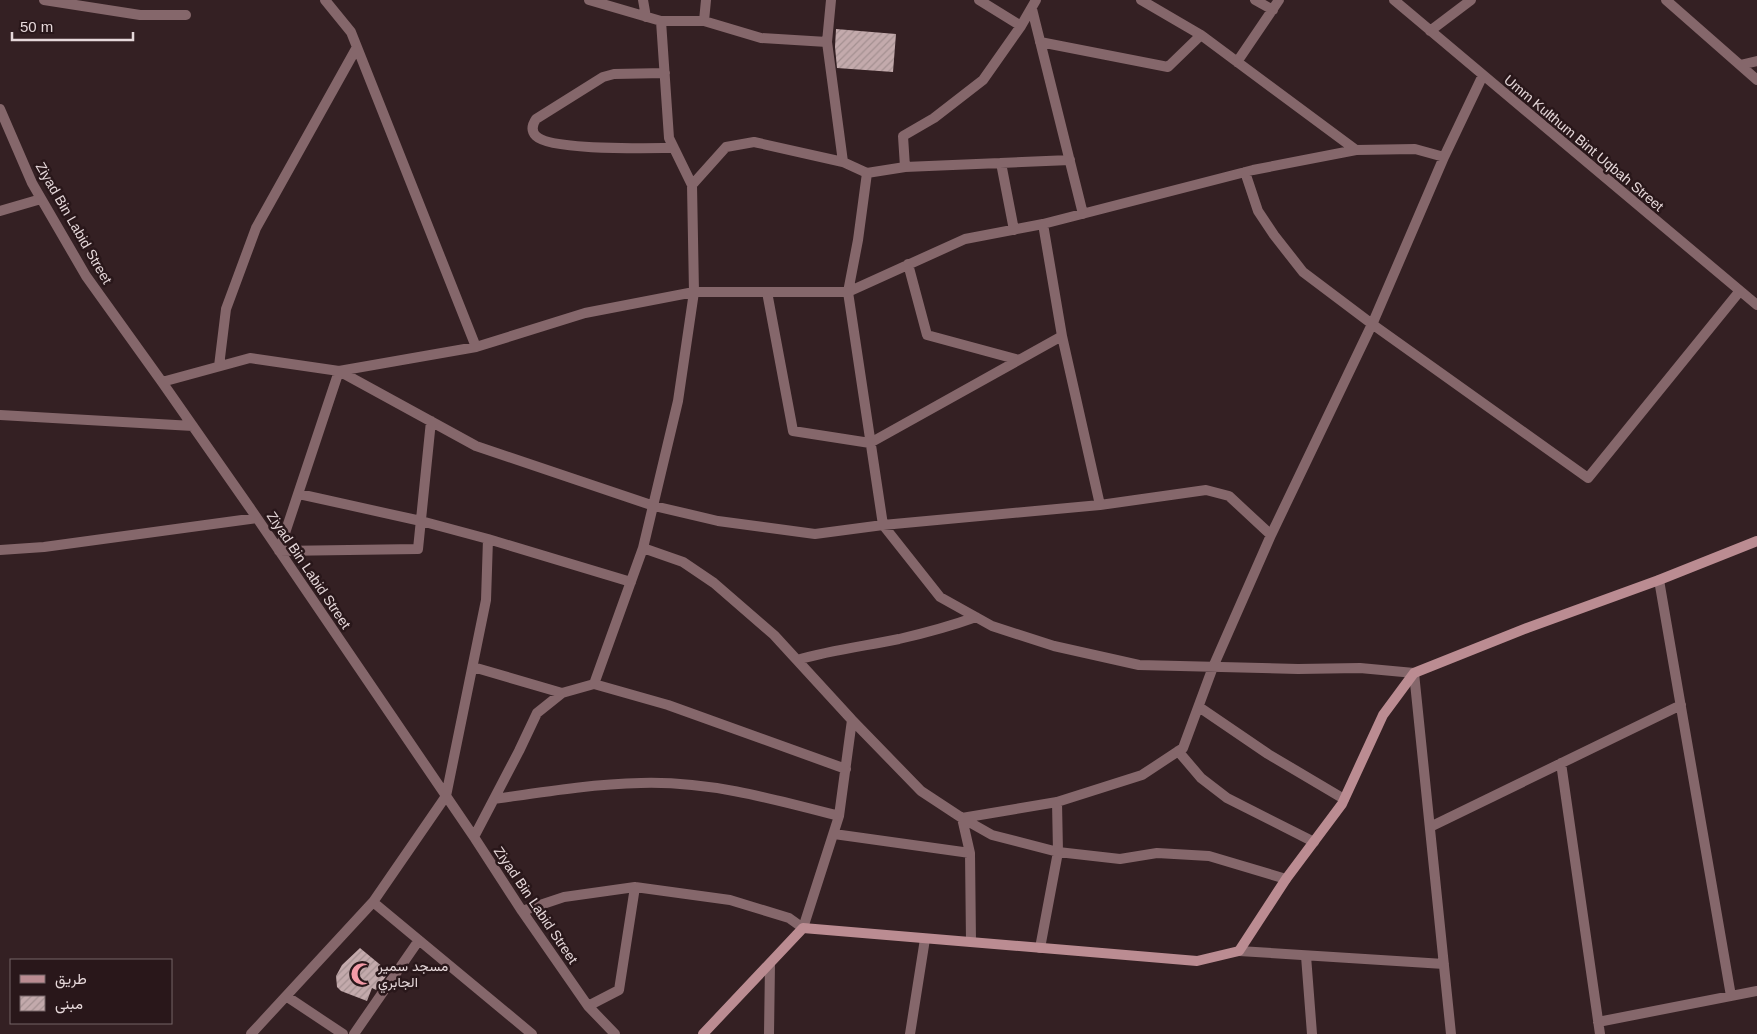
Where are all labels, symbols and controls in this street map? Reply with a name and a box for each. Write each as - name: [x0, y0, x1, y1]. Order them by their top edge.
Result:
- scale bar: [12, 10, 134, 42]
- text: 50 m: [20, 18, 53, 35]
- street label: Umm Kulthum Bint Uqbah Street: [1501, 72, 1667, 214]
- street label: Ziyad Bin Labid Street: [33, 159, 115, 287]
- street label: Ziyad Bin Labid Street: [264, 508, 354, 632]
- street label: Ziyad Bin Labid Street: [491, 843, 581, 967]
- place label: مسجد سمير الجابري: [377, 958, 448, 994]
- legend: [10, 959, 172, 1024]
- mosque icon: مسجد سمير الجابري: [349, 961, 375, 987]
- text: طريق: [55, 970, 87, 989]
- text: مبنى: [55, 995, 83, 1014]

